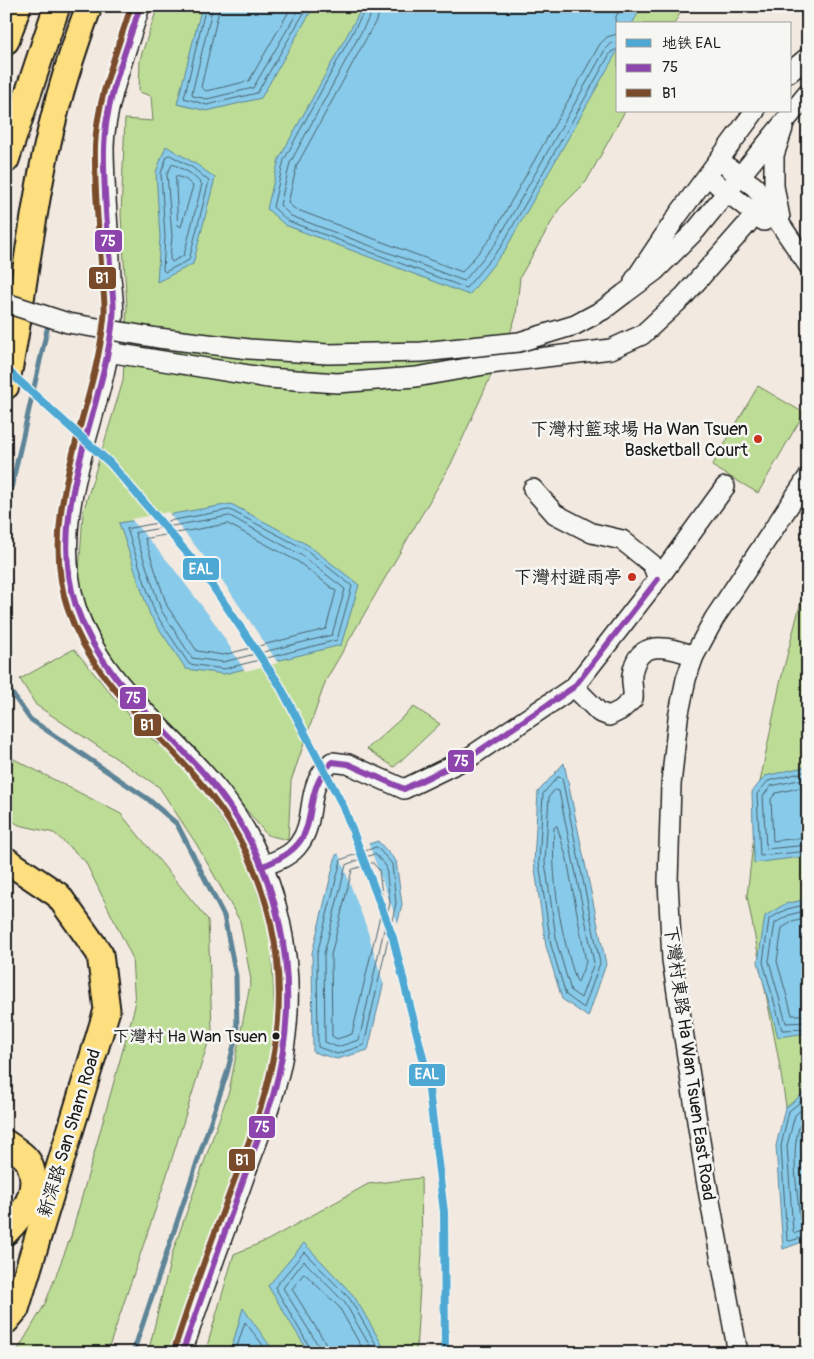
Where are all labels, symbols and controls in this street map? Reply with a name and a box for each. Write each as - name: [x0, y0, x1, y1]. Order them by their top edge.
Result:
- legend: [616, 22, 792, 112]
- text: 地铁 EAL: [662, 34, 721, 53]
- text: 75: [662, 58, 678, 77]
- text: B1: [662, 84, 676, 103]
- line badge: 75: [94, 229, 123, 253]
- text: 75: [101, 233, 116, 250]
- line badge: B1: [88, 266, 117, 290]
- text: B1: [95, 270, 109, 287]
- place label: 下灣村籃球場 Ha Wan Tsuen Basketball Court: [531, 418, 749, 462]
- marker: 下灣村籃球場 Ha Wan Tsuen Basketball Court: [752, 433, 764, 445]
- line badge: EAL: [182, 557, 220, 581]
- text: EAL: [189, 561, 213, 578]
- place label: 下灣村避雨亭: [514, 566, 622, 589]
- marker: 下灣村避雨亭: [626, 571, 638, 583]
- line badge: 75: [119, 686, 147, 710]
- text: 75: [126, 690, 141, 707]
- line badge: B1: [133, 713, 162, 737]
- text: B1: [140, 717, 154, 734]
- line badge: 75: [447, 749, 475, 773]
- text: 75: [454, 753, 469, 770]
- street label: 下灣村東路 Ha Wan Tsuen East Road: [659, 924, 720, 1202]
- place label: 下灣村 Ha Wan Tsuen: [113, 1026, 267, 1047]
- marker: 下灣村 Ha Wan Tsuen: [271, 1031, 281, 1041]
- street label: 新深路 San Sham Road: [33, 1046, 106, 1220]
- line badge: EAL: [408, 1063, 446, 1087]
- text: EAL: [415, 1066, 439, 1083]
- line badge: 75: [248, 1115, 276, 1139]
- text: 75: [255, 1119, 270, 1136]
- line badge: B1: [228, 1148, 256, 1172]
- text: B1: [235, 1152, 249, 1169]

